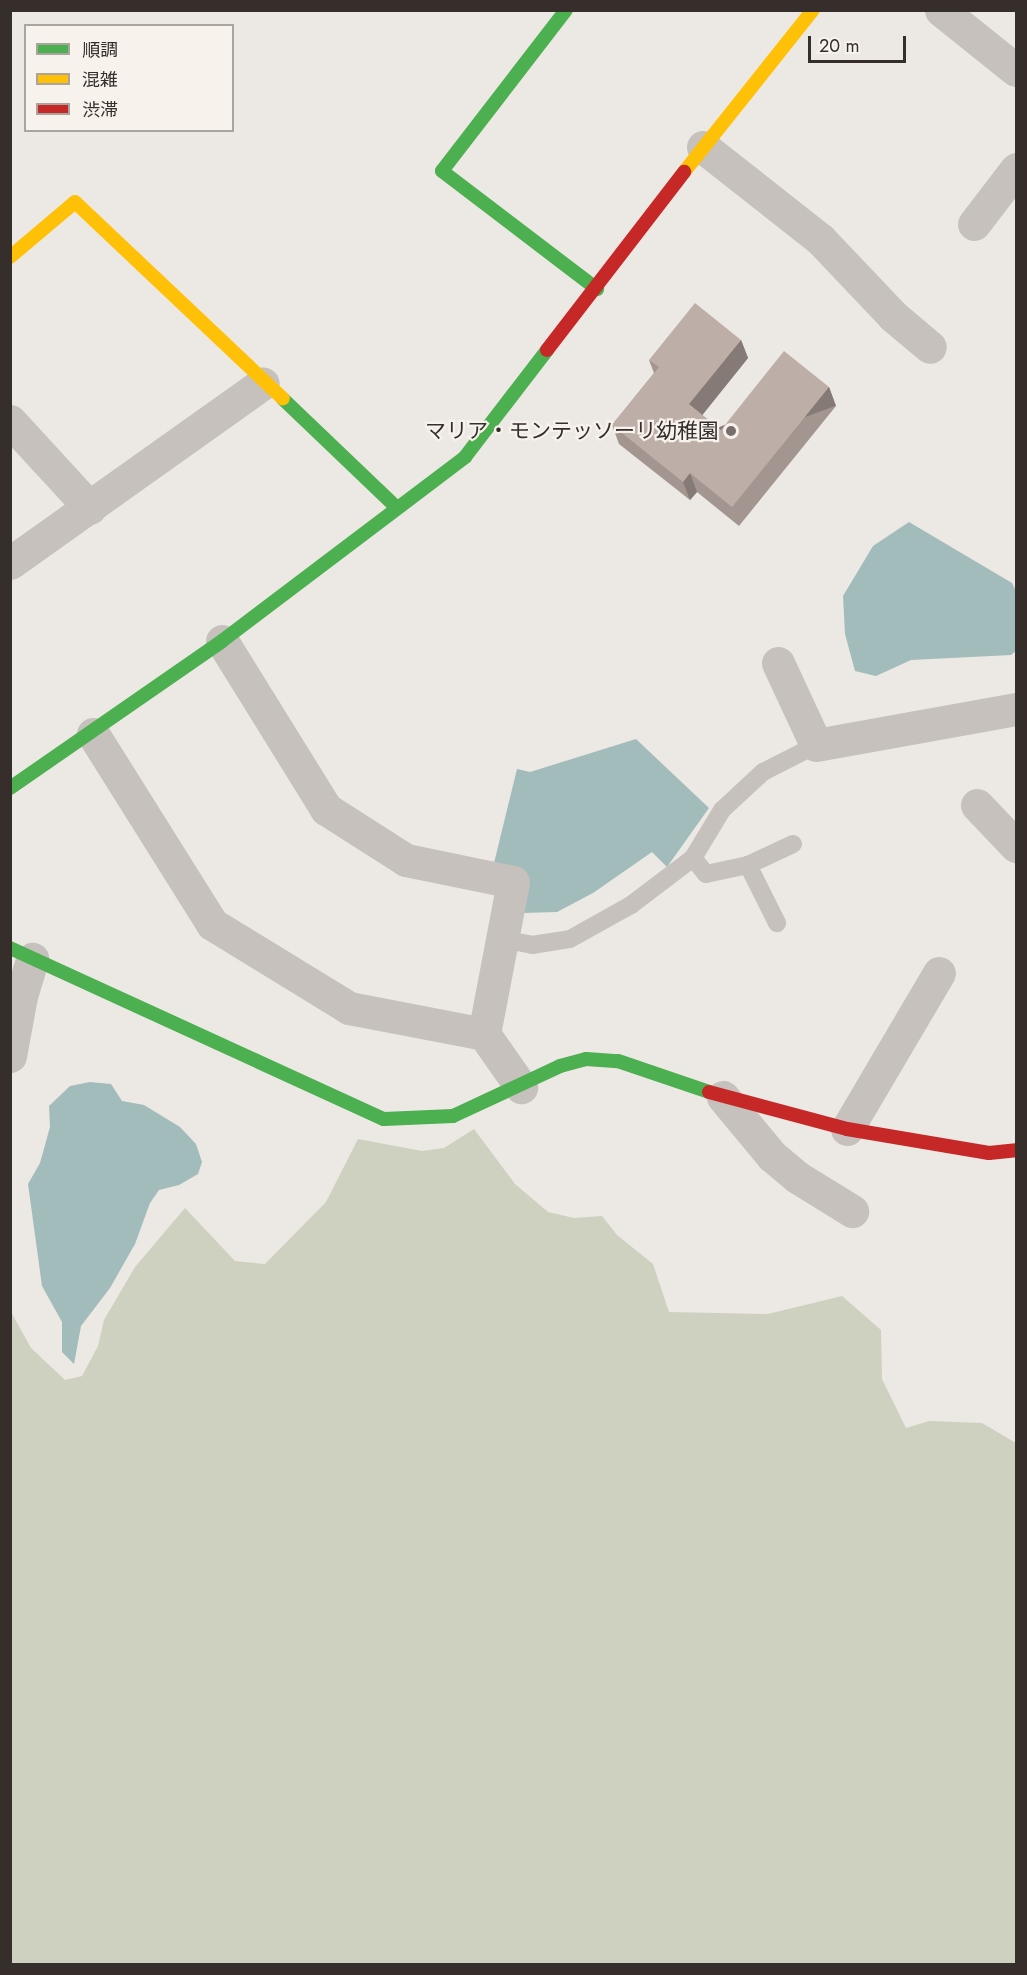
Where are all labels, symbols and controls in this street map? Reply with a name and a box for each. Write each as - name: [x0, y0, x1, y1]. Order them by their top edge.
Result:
- legend: [24, 24, 234, 132]
- scale bar: [811, 24, 908, 62]
- text: 20 m: [819, 33, 859, 59]
- text: 順調: [82, 37, 118, 63]
- text: 混雑: [82, 67, 118, 93]
- text: 渋滞: [82, 97, 118, 123]
- place label: マリア・モンテッソーリ幼稚園: [425, 418, 719, 444]
- marker: マリア・モンテッソーリ幼稚園: [724, 424, 738, 438]

